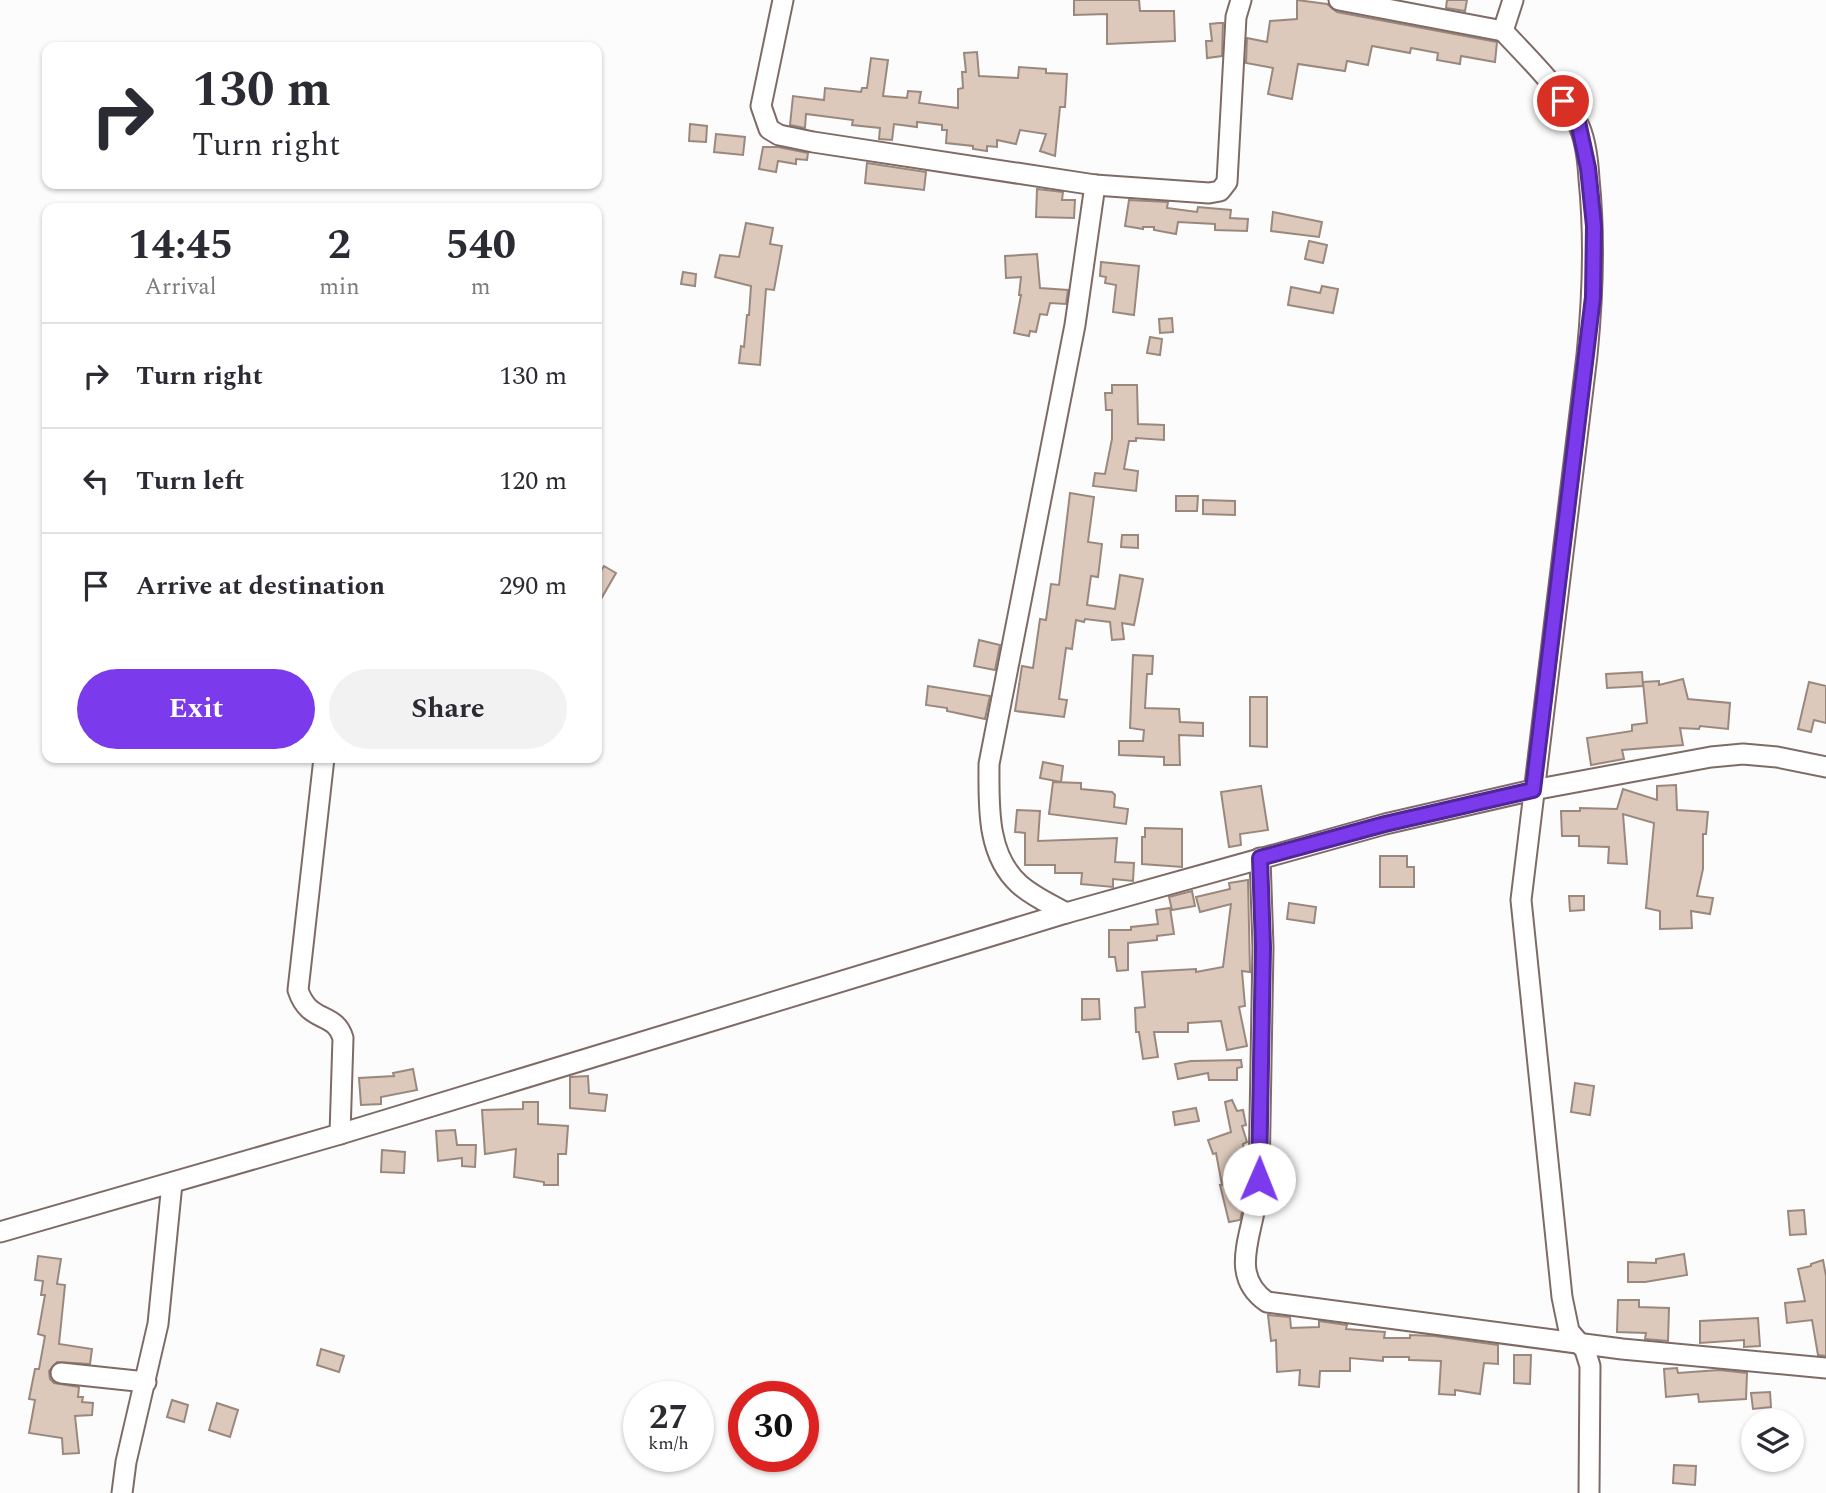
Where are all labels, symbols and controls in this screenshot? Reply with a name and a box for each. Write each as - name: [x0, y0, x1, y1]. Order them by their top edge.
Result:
- text: 130 m: [192, 53, 331, 128]
- icon: right: [77, 70, 168, 161]
- pin: [1533, 71, 1593, 131]
- icon: arrive: [1544, 82, 1582, 120]
- text: Turn right: [192, 121, 340, 170]
- text: 14:45: [128, 214, 233, 277]
- text: 2: [328, 214, 351, 277]
- text: 540: [445, 214, 516, 277]
- text: Arrival: [145, 270, 216, 305]
- text: min: [319, 270, 360, 305]
- text: m: [471, 270, 491, 305]
- text: Turn right: [136, 356, 263, 396]
- text: 130 m: [499, 356, 567, 396]
- icon: right: [77, 357, 115, 395]
- text: Turn left: [136, 461, 244, 501]
- text: 120 m: [499, 461, 567, 501]
- icon: left: [77, 462, 115, 500]
- text: Arrive at destination: [136, 566, 385, 606]
- text: 290 m: [499, 566, 567, 606]
- icon: arrive: [77, 567, 115, 605]
- button: Exit: [77, 669, 315, 749]
- button: Share: [329, 669, 567, 749]
- position arrow: [1222, 1142, 1296, 1216]
- speed limit sign: 30: [728, 1381, 819, 1472]
- text: 27: [649, 1391, 688, 1444]
- map controls: [1741, 1409, 1804, 1472]
- button: layers: [1741, 1409, 1804, 1472]
- text: km/h: [648, 1430, 689, 1457]

